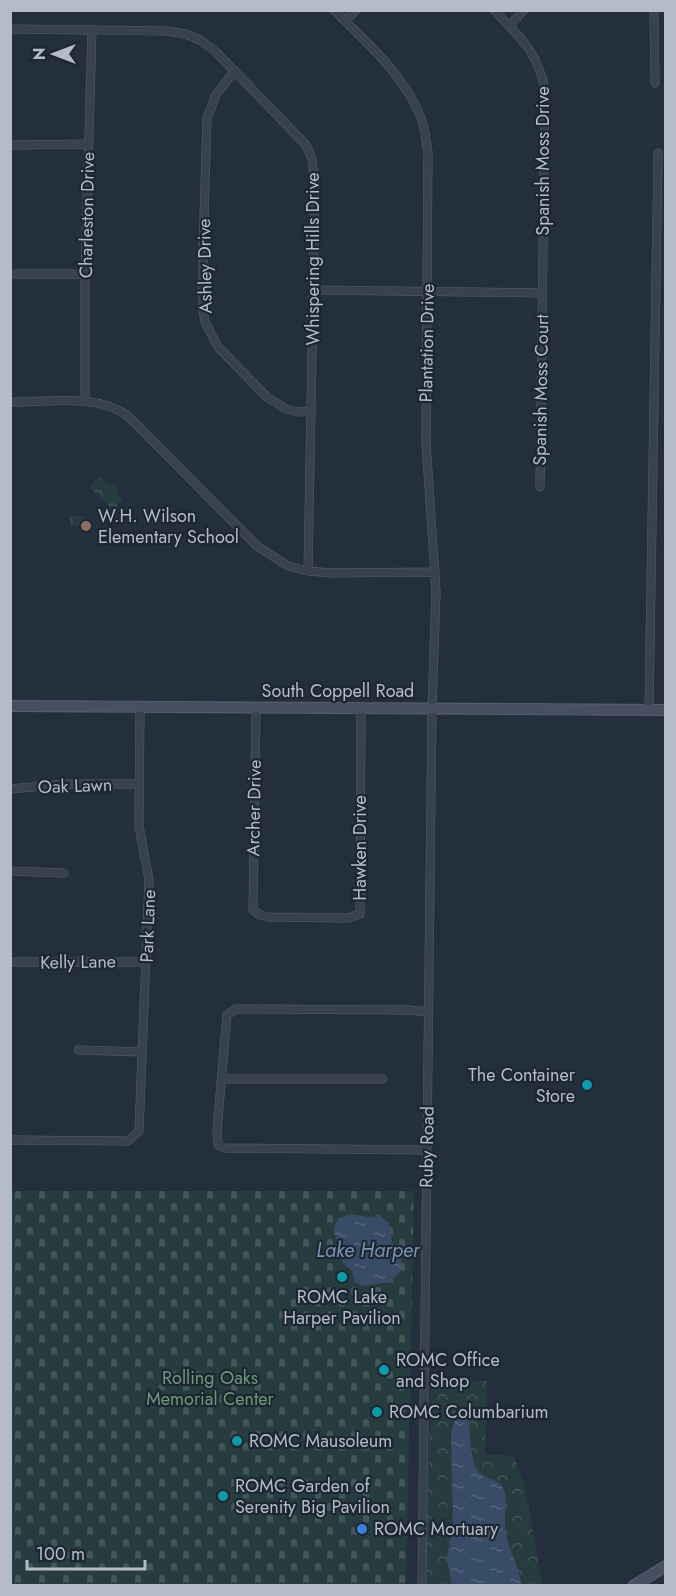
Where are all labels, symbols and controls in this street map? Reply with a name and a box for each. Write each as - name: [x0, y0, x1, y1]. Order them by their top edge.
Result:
- north arrow: [24, 24, 84, 84]
- text: N: [28, 48, 51, 60]
- street label: Spanish Moss Drive: [530, 86, 556, 236]
- street label: Charleston Drive: [73, 152, 101, 278]
- street label: Whispering Hills Drive: [300, 172, 326, 346]
- street label: Ashley Drive: [191, 218, 219, 314]
- street label: Plantation Drive: [413, 283, 441, 403]
- street label: Spanish Moss Court: [527, 313, 555, 466]
- place label: W.H. Wilson Elementary School: [98, 503, 239, 550]
- marker: W.H. Wilson Elementary School: [79, 519, 93, 533]
- street label: South Coppell Road: [262, 678, 414, 704]
- street label: Archer Drive: [240, 759, 268, 857]
- street label: Oak Lawn: [37, 772, 113, 800]
- street label: Hawken Drive: [347, 795, 373, 901]
- street label: Park Lane: [134, 889, 162, 963]
- street label: Kelly Lane: [40, 948, 116, 976]
- place label: The Container Store: [468, 1062, 576, 1109]
- marker: The Container Store: [580, 1078, 594, 1092]
- street label: Ruby Road: [413, 1106, 441, 1188]
- water label: Lake Harper: [316, 1236, 421, 1265]
- marker: ROMC Lake Harper Pavilion: [335, 1270, 349, 1284]
- place label: ROMC Lake Harper Pavilion: [283, 1284, 401, 1331]
- place label: ROMC Office and Shop: [396, 1347, 500, 1394]
- marker: ROMC Office and Shop: [377, 1363, 391, 1377]
- park label: Rolling Oaks Memorial Center: [146, 1365, 275, 1412]
- place label: ROMC Columbarium: [389, 1399, 549, 1425]
- marker: ROMC Columbarium: [370, 1405, 384, 1419]
- place label: ROMC Mausoleum: [249, 1428, 392, 1454]
- marker: ROMC Mausoleum: [230, 1434, 244, 1448]
- place label: ROMC Garden of Serenity Big Pavilion: [235, 1473, 390, 1520]
- marker: ROMC Garden of Serenity Big Pavilion: [216, 1489, 230, 1503]
- place label: ROMC Mortuary: [374, 1516, 498, 1542]
- marker: ROMC Mortuary: [355, 1522, 369, 1536]
- scale bar: [27, 1533, 146, 1571]
- text: 100 m: [36, 1541, 85, 1567]

